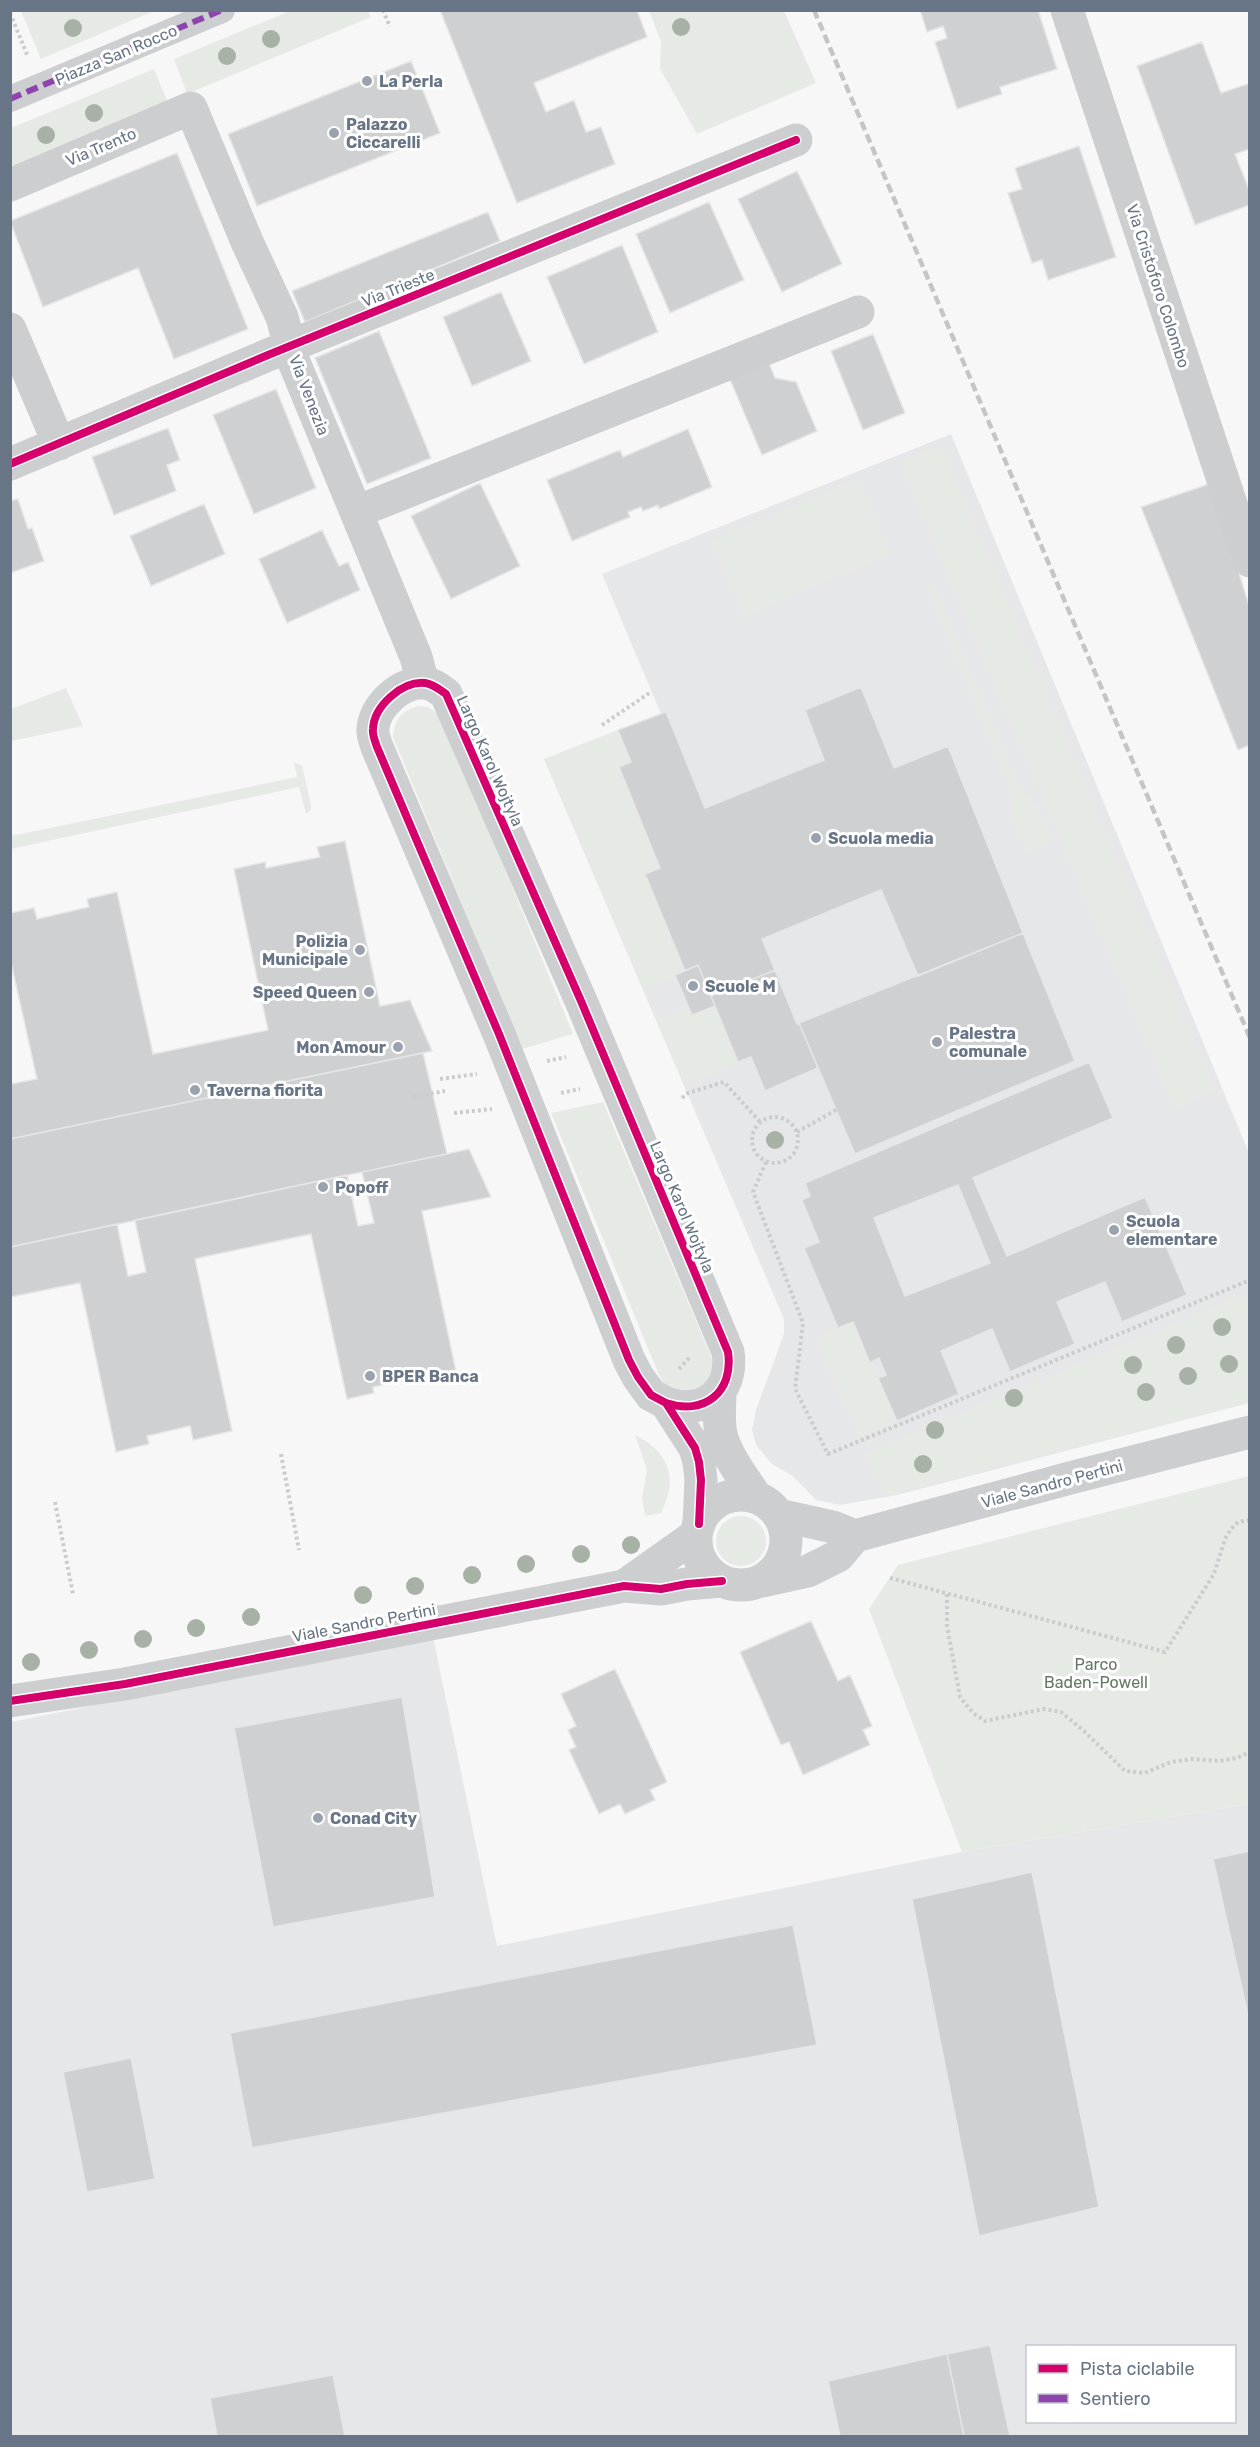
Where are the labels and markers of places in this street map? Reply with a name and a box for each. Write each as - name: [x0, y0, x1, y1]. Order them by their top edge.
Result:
- place label: La Perla: [379, 72, 443, 91]
- marker: La Perla: [360, 74, 374, 88]
- place label: Palazzo Ciccarelli: [346, 115, 421, 152]
- marker: Palazzo Ciccarelli: [327, 126, 341, 140]
- place label: Scuola media: [828, 829, 934, 848]
- marker: Scuola media: [809, 831, 823, 845]
- place label: Polizia Municipale: [262, 932, 348, 969]
- marker: Polizia Municipale: [353, 943, 367, 957]
- place label: Scuole M: [705, 977, 776, 996]
- marker: Scuole M: [686, 979, 700, 993]
- place label: Speed Queen: [253, 983, 357, 1002]
- marker: Speed Queen: [362, 985, 376, 999]
- place label: Palestra comunale: [949, 1024, 1027, 1061]
- marker: Palestra comunale: [930, 1035, 944, 1049]
- place label: Mon Amour: [296, 1038, 387, 1057]
- marker: Mon Amour: [391, 1040, 405, 1054]
- place label: Taverna fiorita: [207, 1081, 323, 1100]
- marker: Taverna fiorita: [188, 1083, 202, 1097]
- place label: Popoff: [335, 1178, 388, 1197]
- marker: Popoff: [316, 1180, 330, 1194]
- place label: Scuola elementare: [1126, 1212, 1218, 1249]
- marker: Scuola elementare: [1107, 1223, 1121, 1237]
- place label: BPER Banca: [382, 1367, 479, 1386]
- marker: BPER Banca: [363, 1369, 377, 1383]
- place label: Conad City: [330, 1809, 418, 1828]
- marker: Conad City: [311, 1811, 325, 1825]

